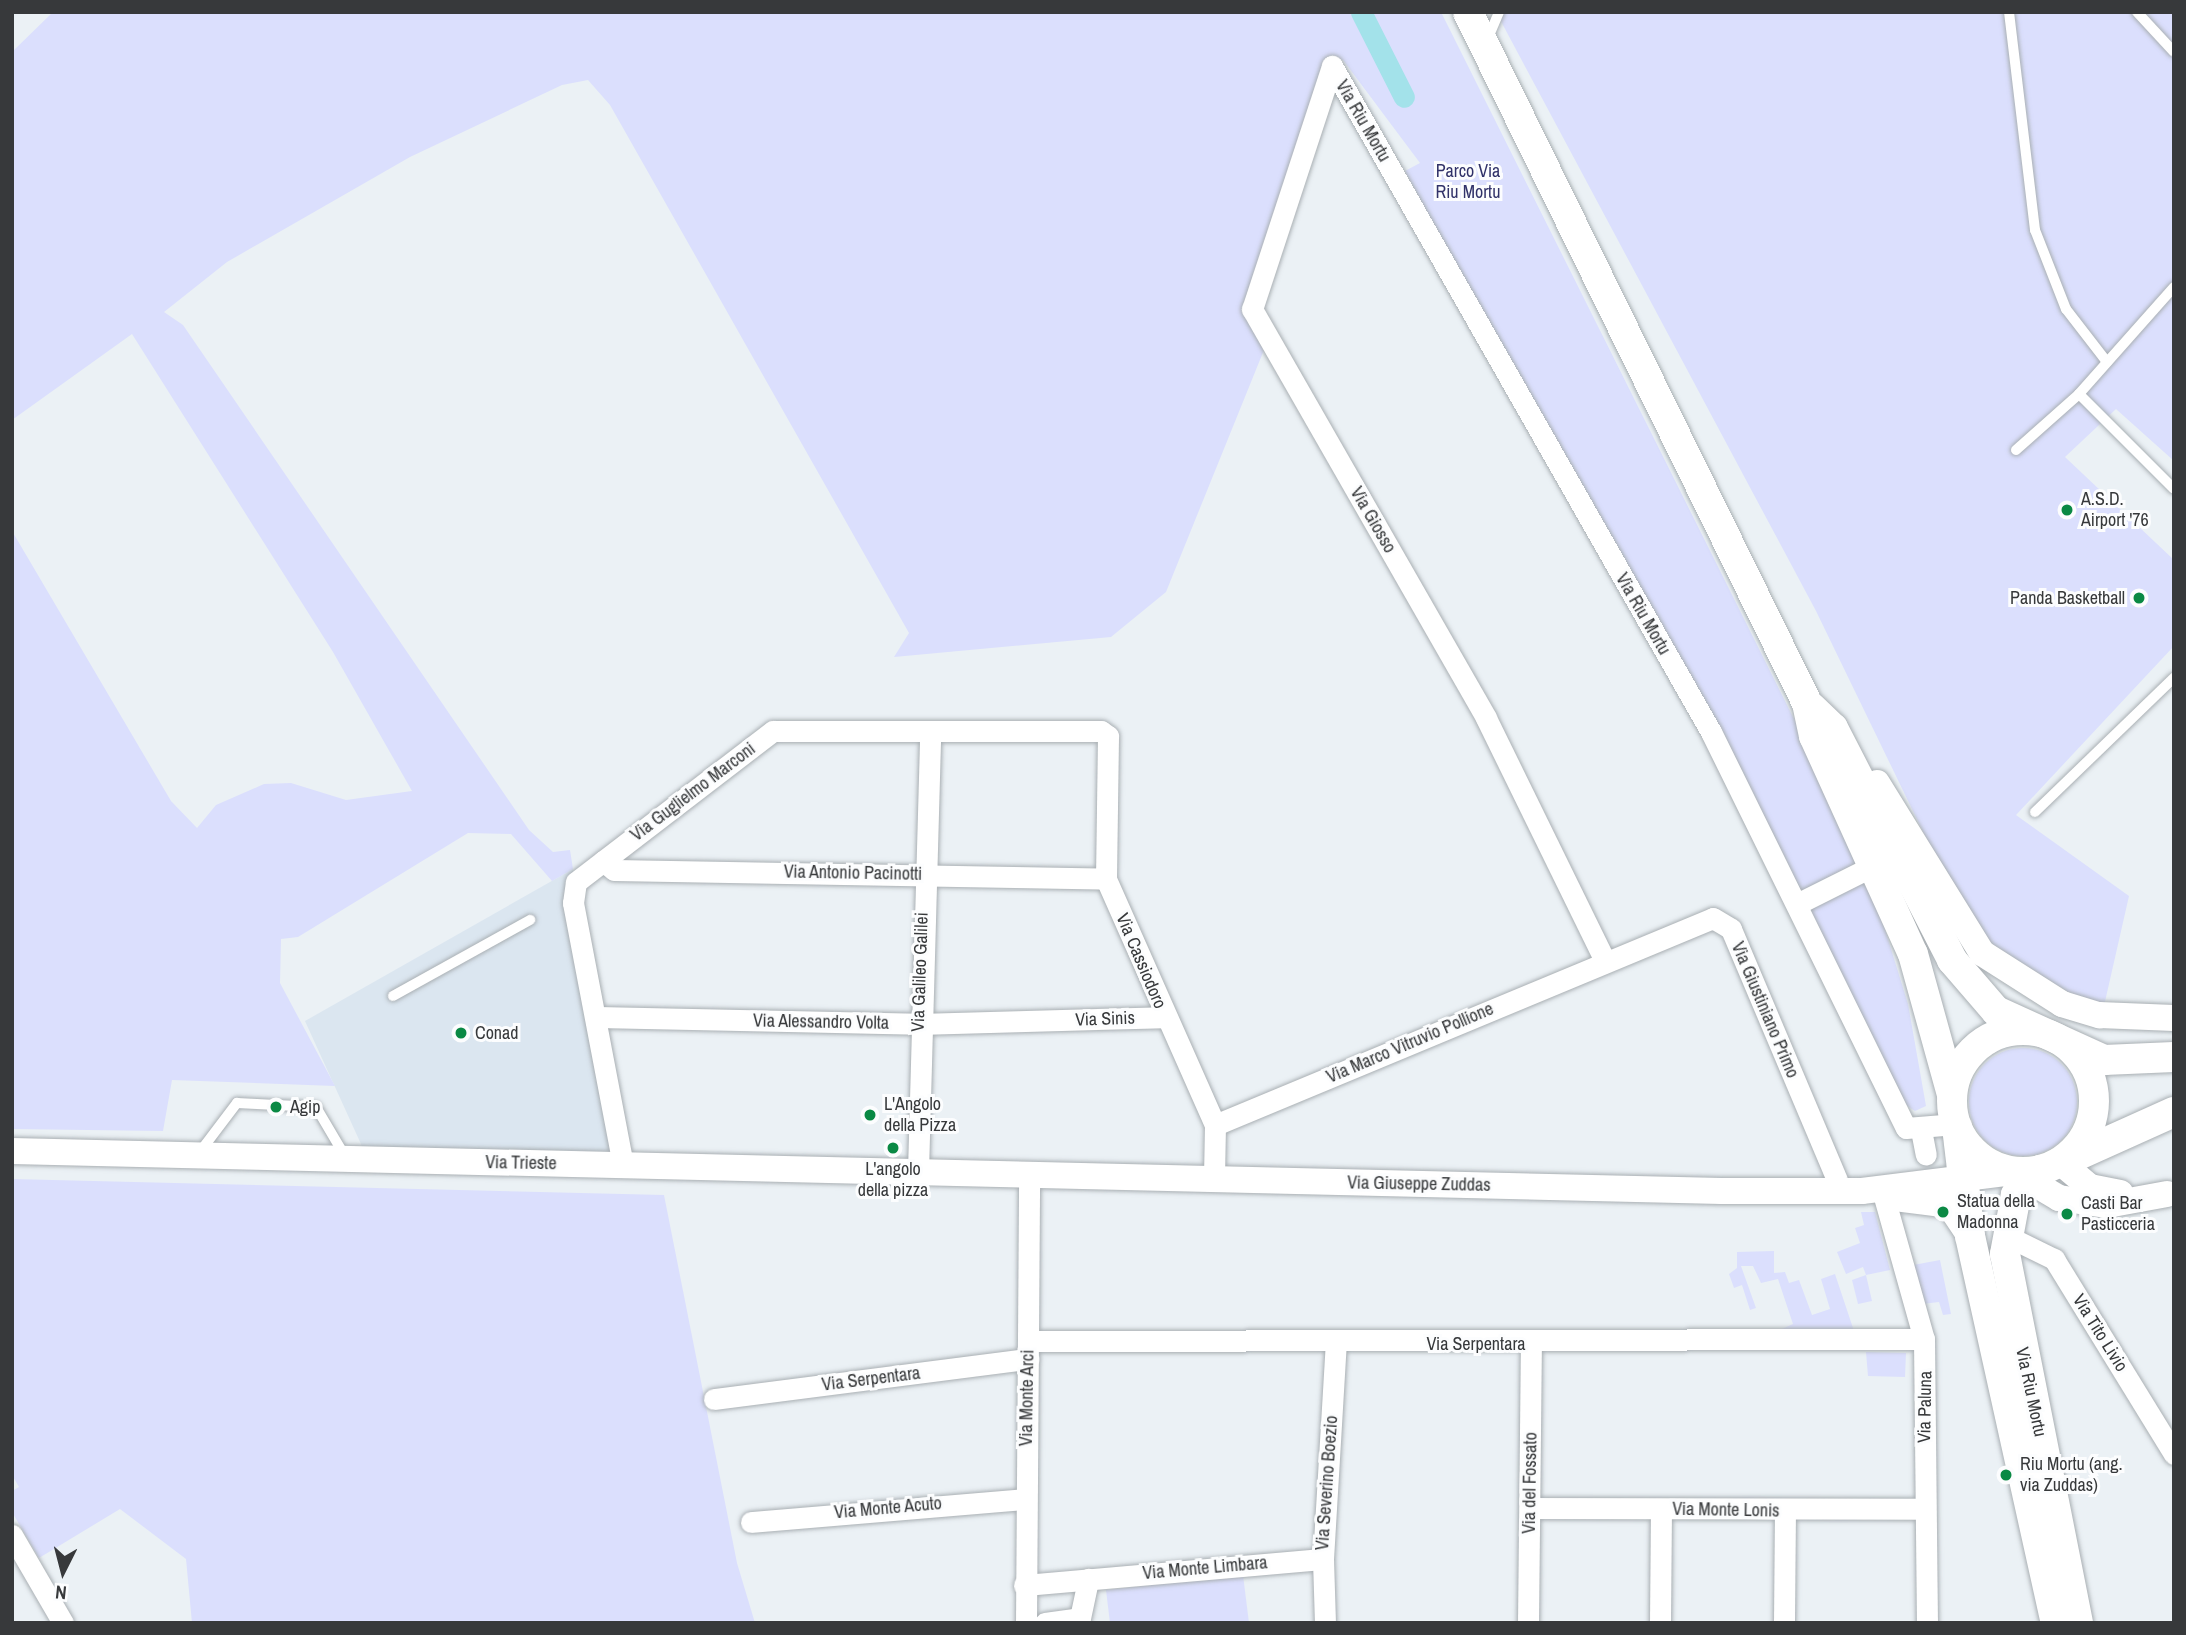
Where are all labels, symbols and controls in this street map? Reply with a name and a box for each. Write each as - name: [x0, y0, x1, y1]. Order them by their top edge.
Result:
- street label: Via Riu Mortu: [1331, 76, 1395, 166]
- park label: Parco Via Riu Mortu: [1436, 161, 1500, 204]
- street label: Via Giosso: [1345, 483, 1401, 557]
- place label: A.S.D. Airport '76: [2081, 489, 2149, 532]
- marker: A.S.D. Airport '76: [2059, 502, 2075, 518]
- street label: Via Riu Mortu: [1611, 569, 1675, 659]
- place label: Panda Basketball: [2010, 587, 2125, 609]
- marker: Panda Basketball: [2131, 590, 2147, 606]
- street label: Via Guglielmo Marconi: [626, 738, 760, 846]
- street label: Via Antonio Pacinotti: [783, 861, 923, 885]
- street label: Via Cassiodoro: [1111, 910, 1171, 1012]
- street label: Via Galileo Galilei: [907, 912, 933, 1032]
- street label: Via Giustiniano Primo: [1727, 939, 1803, 1081]
- street label: Via Marco Vitruvio Pollione: [1323, 998, 1497, 1088]
- street label: Via Sinis: [1075, 1007, 1135, 1031]
- street label: Via Alessandro Volta: [752, 1010, 890, 1034]
- place label: Conad: [475, 1022, 518, 1044]
- marker: Conad: [453, 1025, 469, 1041]
- place label: L'Angolo della Pizza: [884, 1094, 956, 1136]
- place label: Agip: [290, 1096, 320, 1118]
- marker: Agip: [268, 1099, 284, 1115]
- marker: L'Angolo della Pizza: [862, 1107, 878, 1123]
- marker: L'angolo della pizza: [885, 1140, 901, 1156]
- street label: Via Trieste: [485, 1152, 557, 1174]
- place label: L'angolo della pizza: [858, 1159, 928, 1202]
- street label: Via Giuseppe Zuddas: [1347, 1172, 1491, 1196]
- place label: Statua della Madonna: [1957, 1191, 2035, 1234]
- place label: Casti Bar Pasticceria: [2081, 1193, 2155, 1236]
- marker: Statua della Madonna: [1935, 1204, 1951, 1220]
- marker: Casti Bar Pasticceria: [2059, 1206, 2075, 1222]
- street label: Via Tito Livio: [2068, 1290, 2132, 1376]
- street label: Via Serpentara: [1426, 1333, 1526, 1355]
- street label: Via Riu Mortu: [2011, 1345, 2051, 1439]
- street label: Via Monte Arci: [1015, 1349, 1039, 1447]
- street label: Via Serpentara: [821, 1362, 921, 1396]
- street label: Via Paluna: [1914, 1371, 1936, 1443]
- street label: Via Severino Boezio: [1312, 1415, 1342, 1551]
- street label: Via del Fossato: [1518, 1432, 1542, 1534]
- place label: Riu Mortu (ang. via Zuddas): [2020, 1454, 2123, 1496]
- marker: Riu Mortu (ang. via Zuddas): [1998, 1467, 2014, 1483]
- street label: Via Monte Acuto: [833, 1492, 943, 1524]
- street label: Via Monte Lonis: [1672, 1498, 1780, 1522]
- north arrow: [28, 1537, 98, 1607]
- street label: Via Monte Limbara: [1142, 1552, 1268, 1584]
- text: N: [54, 1579, 68, 1606]

